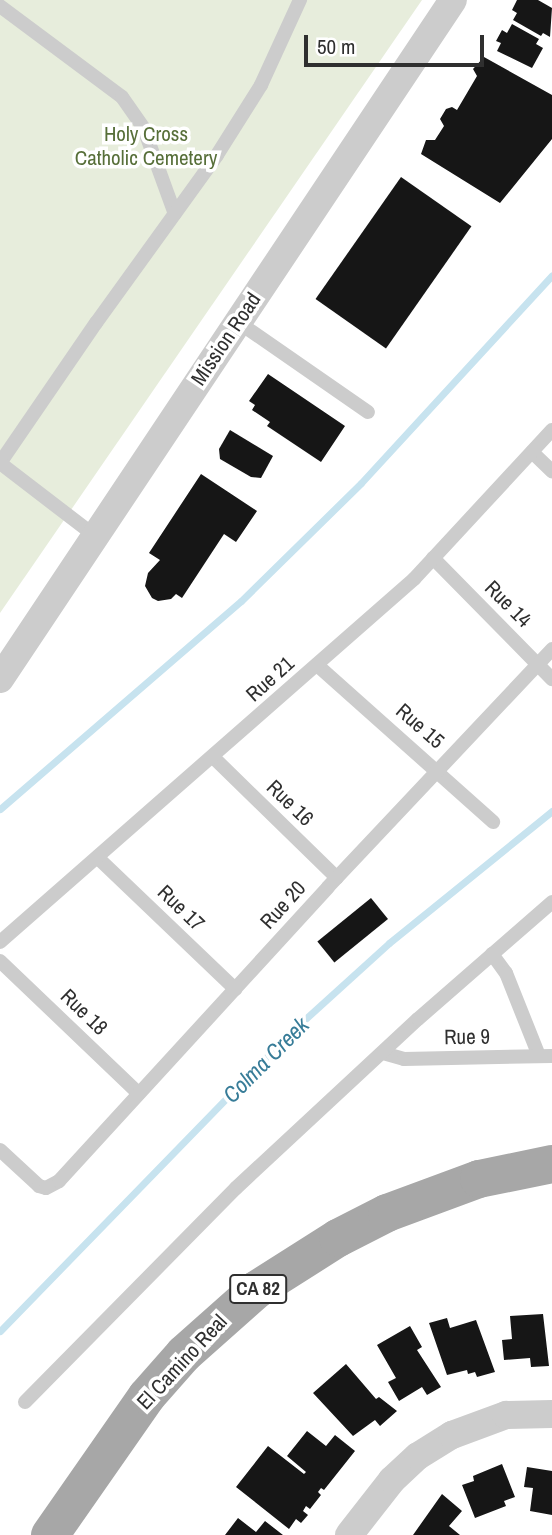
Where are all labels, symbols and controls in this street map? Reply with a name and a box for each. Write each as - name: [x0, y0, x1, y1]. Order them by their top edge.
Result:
- scale bar: [307, 21, 487, 65]
- text: 50 m: [317, 32, 355, 61]
- park label: Holy Cross Catholic Cemetery: [75, 121, 217, 171]
- street label: Mission Road: [186, 288, 266, 390]
- street label: Rue 14: [479, 575, 537, 633]
- street label: Rue 21: [241, 651, 299, 707]
- street label: Rue 15: [391, 698, 449, 754]
- street label: Rue 16: [261, 775, 319, 831]
- street label: Rue 20: [255, 876, 311, 934]
- street label: Rue 17: [152, 880, 210, 936]
- street label: Rue 18: [55, 984, 113, 1040]
- water label: Colma Creek: [217, 1011, 315, 1109]
- street label: Rue 9: [444, 1024, 490, 1050]
- road number: CA 82: [228, 1274, 288, 1304]
- street label: El Camino Real: [132, 1309, 232, 1415]

